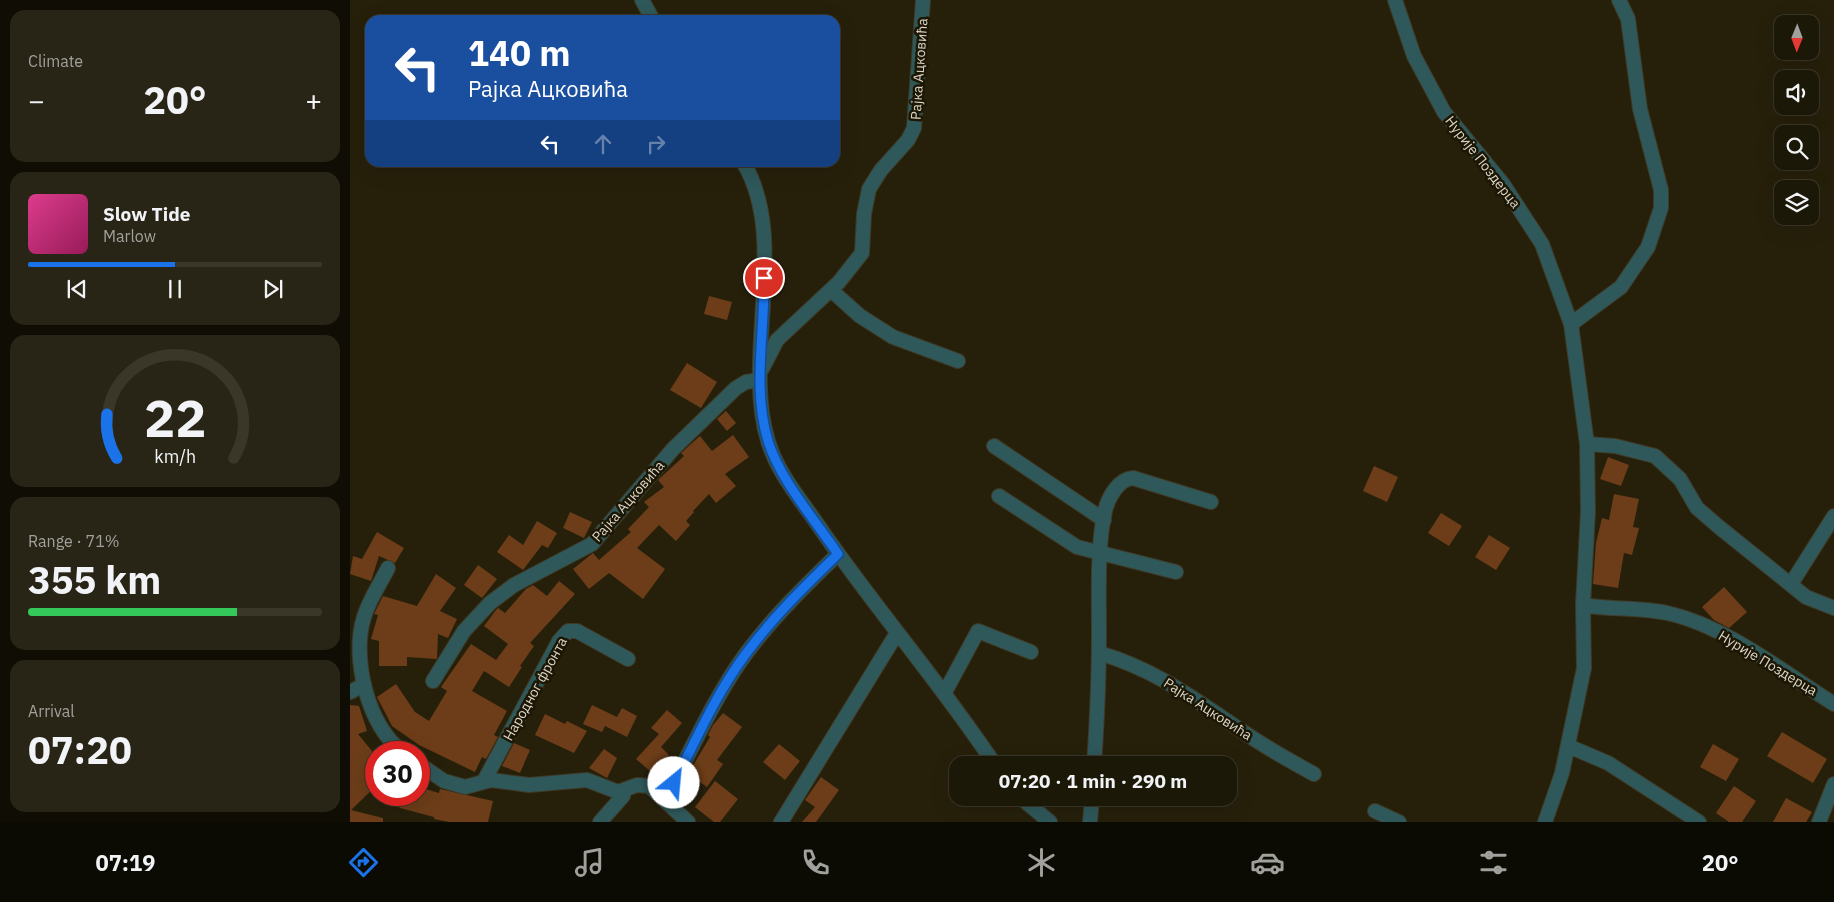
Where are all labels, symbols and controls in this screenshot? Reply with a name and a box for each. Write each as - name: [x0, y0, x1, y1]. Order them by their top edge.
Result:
- north arrow: [1774, 15, 1819, 60]
- map controls: [1774, 15, 1819, 225]
- street label: Рајка Ацковића: [906, 17, 932, 120]
- text: 140 m: [468, 30, 571, 76]
- icon: left: [385, 35, 450, 100]
- text: Climate: [28, 51, 83, 71]
- button: sound: [1774, 70, 1819, 115]
- text: Рајка Ацковића: [468, 74, 628, 103]
- text: 20°: [143, 75, 207, 124]
- text: −: [28, 82, 45, 119]
- text: +: [305, 82, 322, 119]
- street label: Нурије Поздерца: [1441, 112, 1525, 212]
- button: search: [1774, 125, 1819, 170]
- icon: left: [536, 130, 564, 158]
- icon: ahead: [589, 130, 617, 158]
- icon: right: [642, 130, 670, 158]
- button: layers: [1774, 180, 1819, 225]
- text: Slow Tide: [103, 202, 190, 226]
- text: Marlow: [103, 226, 156, 246]
- pin: [743, 257, 785, 299]
- icon: arrive: [750, 264, 778, 292]
- icon: previous: [63, 275, 91, 303]
- icon: pause: [161, 275, 189, 303]
- icon: next: [259, 275, 287, 303]
- text: 22: [144, 384, 206, 451]
- text: km/h: [154, 445, 196, 468]
- street label: Рајка Ацковића: [588, 456, 669, 545]
- text: Range · 71%: [28, 531, 120, 551]
- text: 355 km: [28, 555, 161, 604]
- street label: Нурије Поздерца: [1715, 626, 1821, 700]
- street label: Народног фронта: [499, 634, 571, 744]
- street label: Рајка Ацковића: [1160, 674, 1256, 745]
- text: Arrival: [28, 701, 75, 721]
- text: 07:20: [28, 725, 132, 774]
- speed limit sign: 30: [365, 741, 430, 806]
- position arrow: [647, 756, 699, 808]
- text: 07:20 · 1 min · 290 m: [999, 769, 1187, 793]
- icon: directions: [346, 845, 381, 880]
- icon: music: [572, 845, 607, 880]
- icon: phone: [798, 845, 833, 880]
- icon: climate: [1024, 845, 1059, 880]
- icon: car: [1250, 845, 1285, 880]
- icon: filters: [1476, 845, 1511, 880]
- text: 07:19: [95, 848, 156, 877]
- text: 20°: [1702, 848, 1738, 877]

